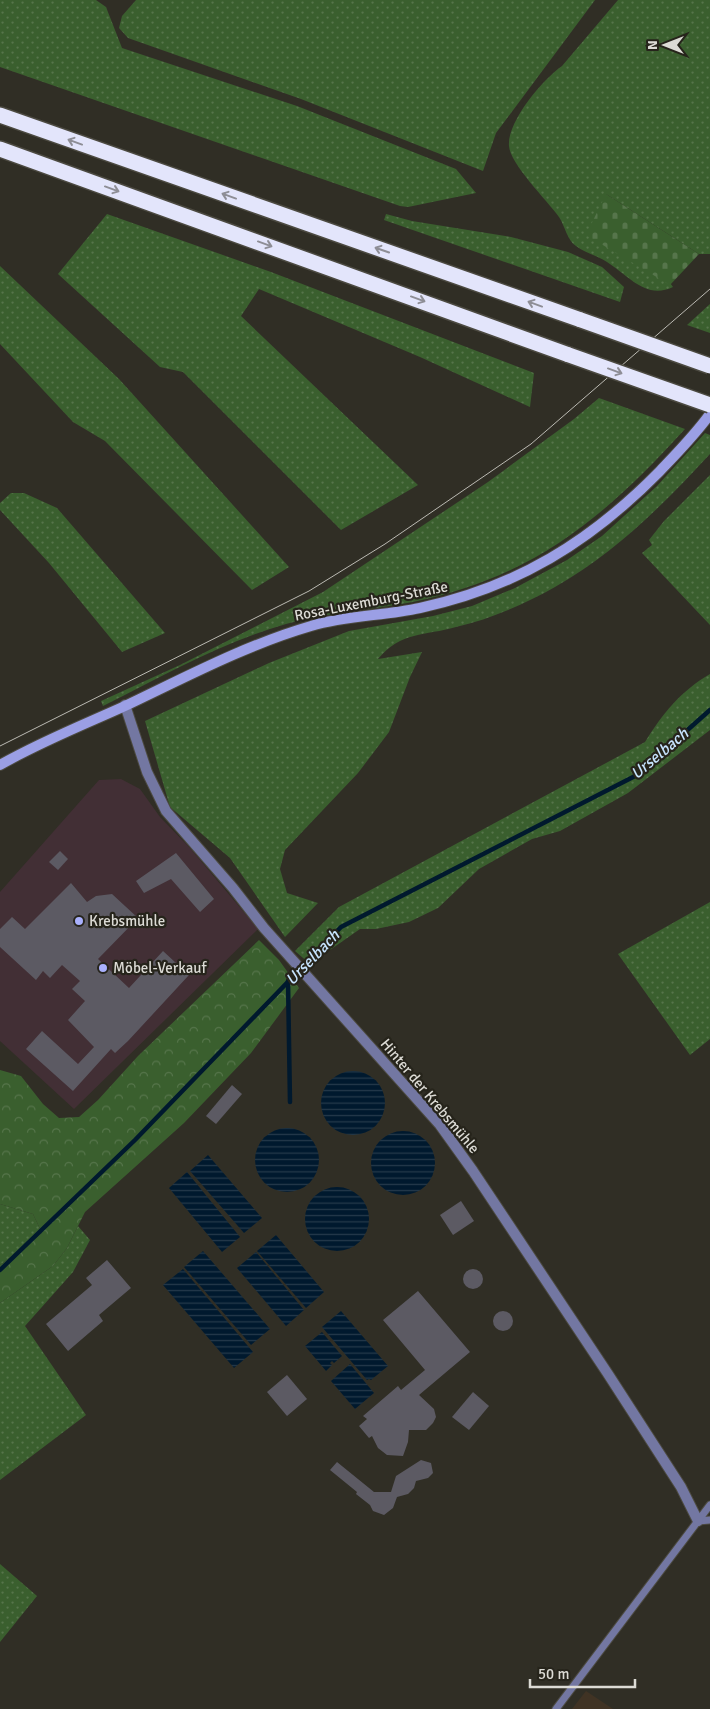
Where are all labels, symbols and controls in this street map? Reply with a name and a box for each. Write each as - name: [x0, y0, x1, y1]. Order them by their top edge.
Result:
- north arrow: [640, 20, 690, 70]
- text: N: [644, 40, 661, 50]
- one-way arrow: [68, 137, 84, 146]
- one-way arrow: [104, 185, 120, 195]
- one-way arrow: [221, 191, 237, 200]
- one-way arrow: [257, 240, 272, 249]
- one-way arrow: [375, 245, 390, 254]
- one-way arrow: [410, 295, 425, 304]
- one-way arrow: [528, 299, 543, 308]
- one-way arrow: [607, 367, 622, 376]
- street label: Rosa-Luxemburg-Straße: [293, 577, 449, 625]
- water label: Urselbach: [627, 723, 693, 784]
- place label: Krebsmühle: [89, 912, 165, 930]
- marker: Krebsmühle: [73, 915, 85, 927]
- water label: Urselbach: [282, 925, 345, 989]
- place label: Möbel-Verkauf: [113, 959, 208, 977]
- marker: Möbel-Verkauf: [97, 962, 109, 974]
- street label: Hinter der Krebsmühle: [377, 1035, 483, 1157]
- scale bar: [530, 1656, 635, 1688]
- text: 50 m: [538, 1665, 569, 1683]

